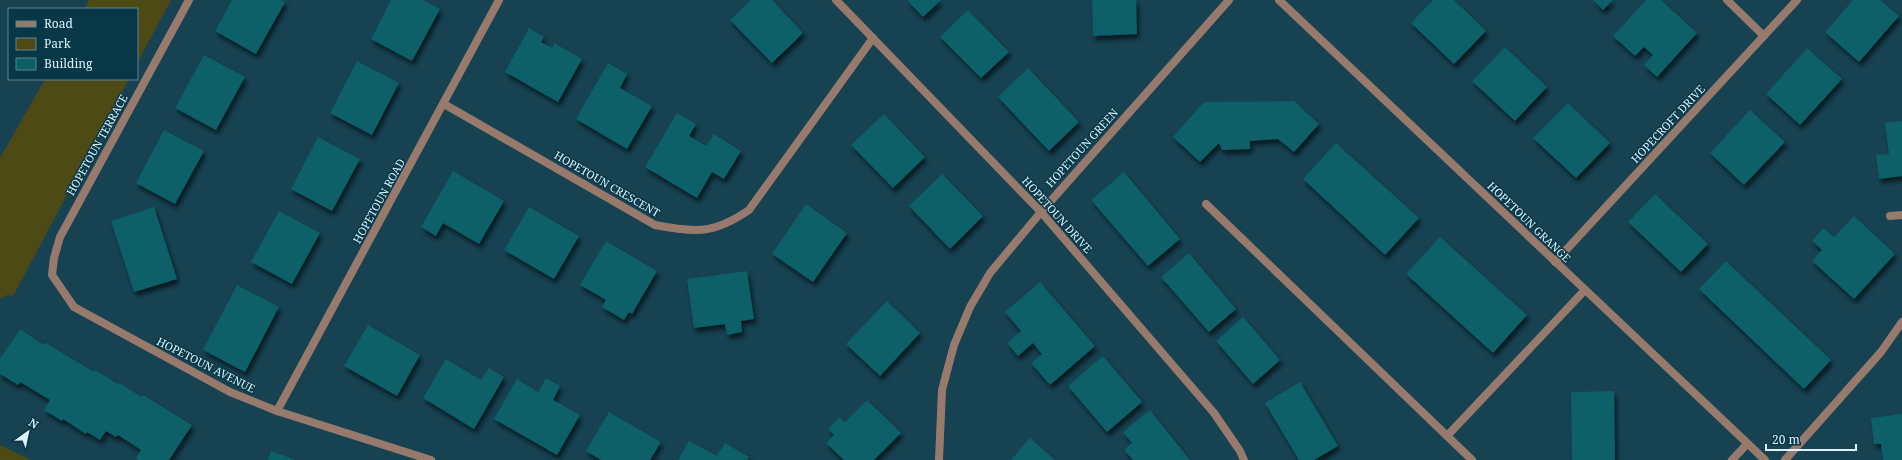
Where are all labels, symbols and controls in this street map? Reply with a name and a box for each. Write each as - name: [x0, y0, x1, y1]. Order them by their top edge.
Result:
- legend: [8, 8, 138, 80]
- text: Road: [44, 15, 74, 32]
- text: Park: [44, 35, 72, 52]
- text: Building: [44, 55, 93, 72]
- street label: HOPECROFT DRIVE: [1627, 81, 1708, 166]
- street label: HOPETOUN TERRACE: [63, 91, 131, 198]
- street label: HOPETOUN GREEN: [1042, 105, 1122, 190]
- street label: HOPETOUN CRESCENT: [552, 147, 663, 220]
- street label: HOPETOUN ROAD: [349, 156, 408, 246]
- street label: HOPETOUN DRIVE: [1019, 173, 1096, 256]
- street label: HOPETOUN GRANGE: [1485, 178, 1574, 265]
- street label: HOPETOUN AVENUE: [154, 333, 258, 396]
- north arrow: [8, 412, 48, 452]
- text: N: [26, 415, 42, 432]
- scale bar: [1766, 426, 1856, 452]
- text: 20 m: [1772, 431, 1800, 448]

